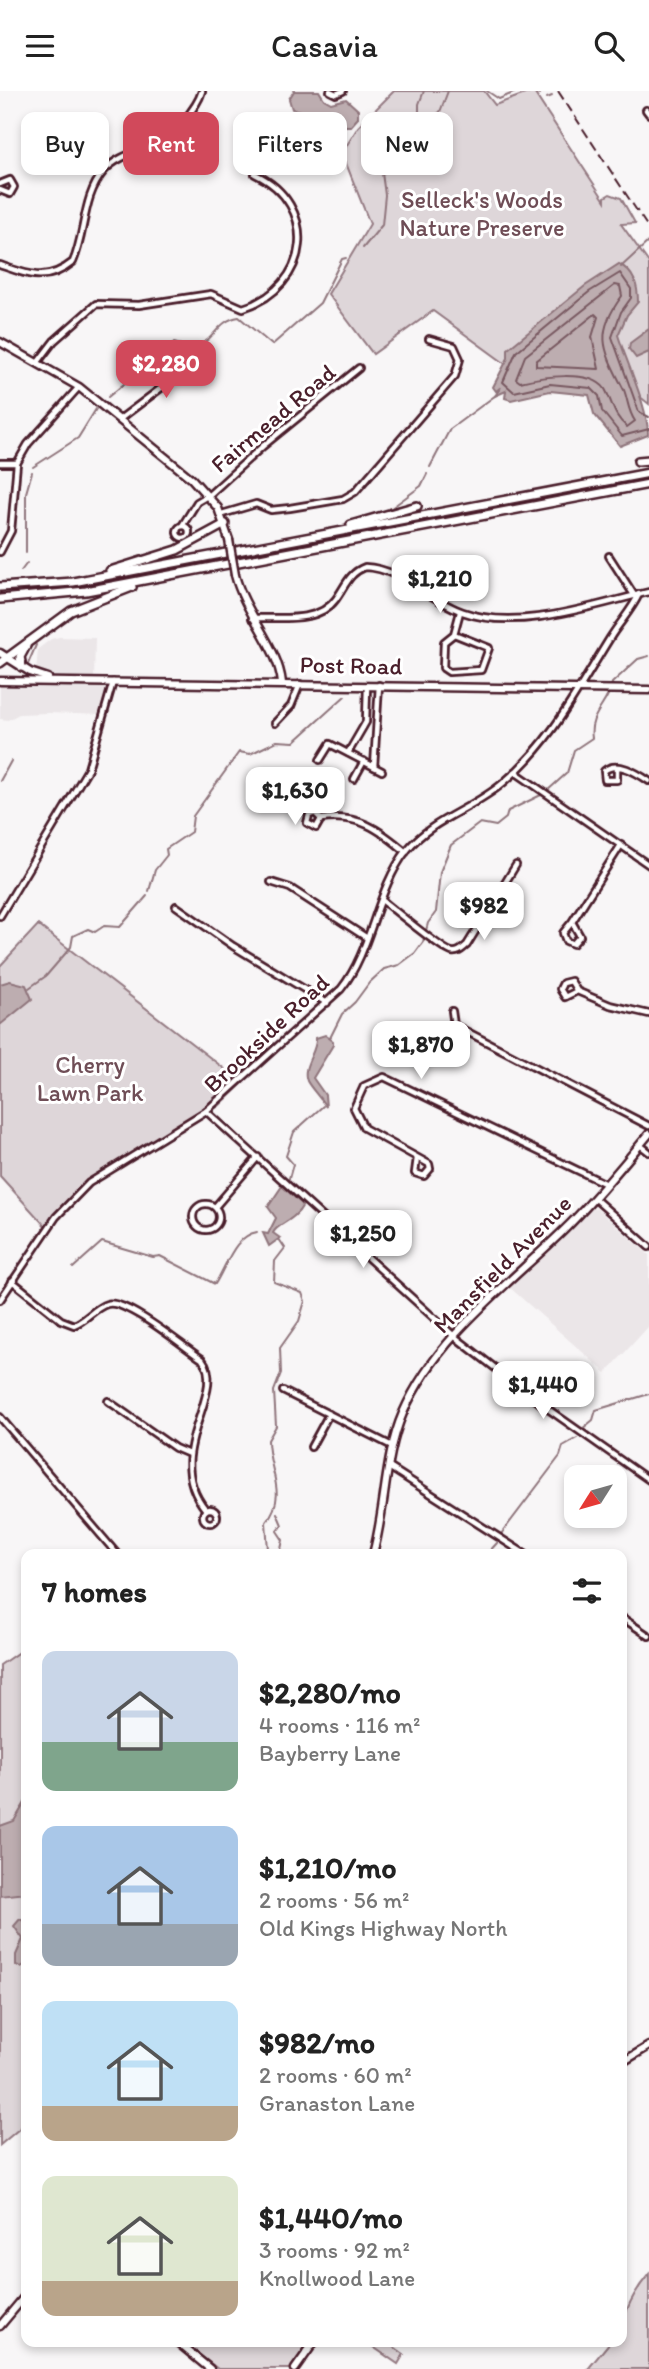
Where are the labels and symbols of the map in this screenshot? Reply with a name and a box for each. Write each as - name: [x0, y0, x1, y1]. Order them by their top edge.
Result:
- park label: Selleck's Woods Nature Preserve: [399, 185, 565, 242]
- pin: $2,280: [109, 341, 223, 400]
- street label: Fairmead Road: [205, 357, 341, 479]
- pin: $1,210: [383, 555, 497, 615]
- street label: Post Road: [299, 650, 403, 680]
- pin: $1,630: [238, 767, 352, 827]
- pin: $982: [443, 883, 525, 942]
- street label: Brookside Road: [197, 968, 335, 1098]
- pin: $1,870: [364, 1021, 478, 1081]
- park label: Cherry Lawn Park: [37, 1050, 144, 1107]
- street label: Mansfield Avenue: [427, 1189, 577, 1339]
- pin: $1,250: [306, 1211, 420, 1270]
- pin: $1,440: [486, 1361, 600, 1421]
- north arrow: [564, 1465, 626, 1528]

